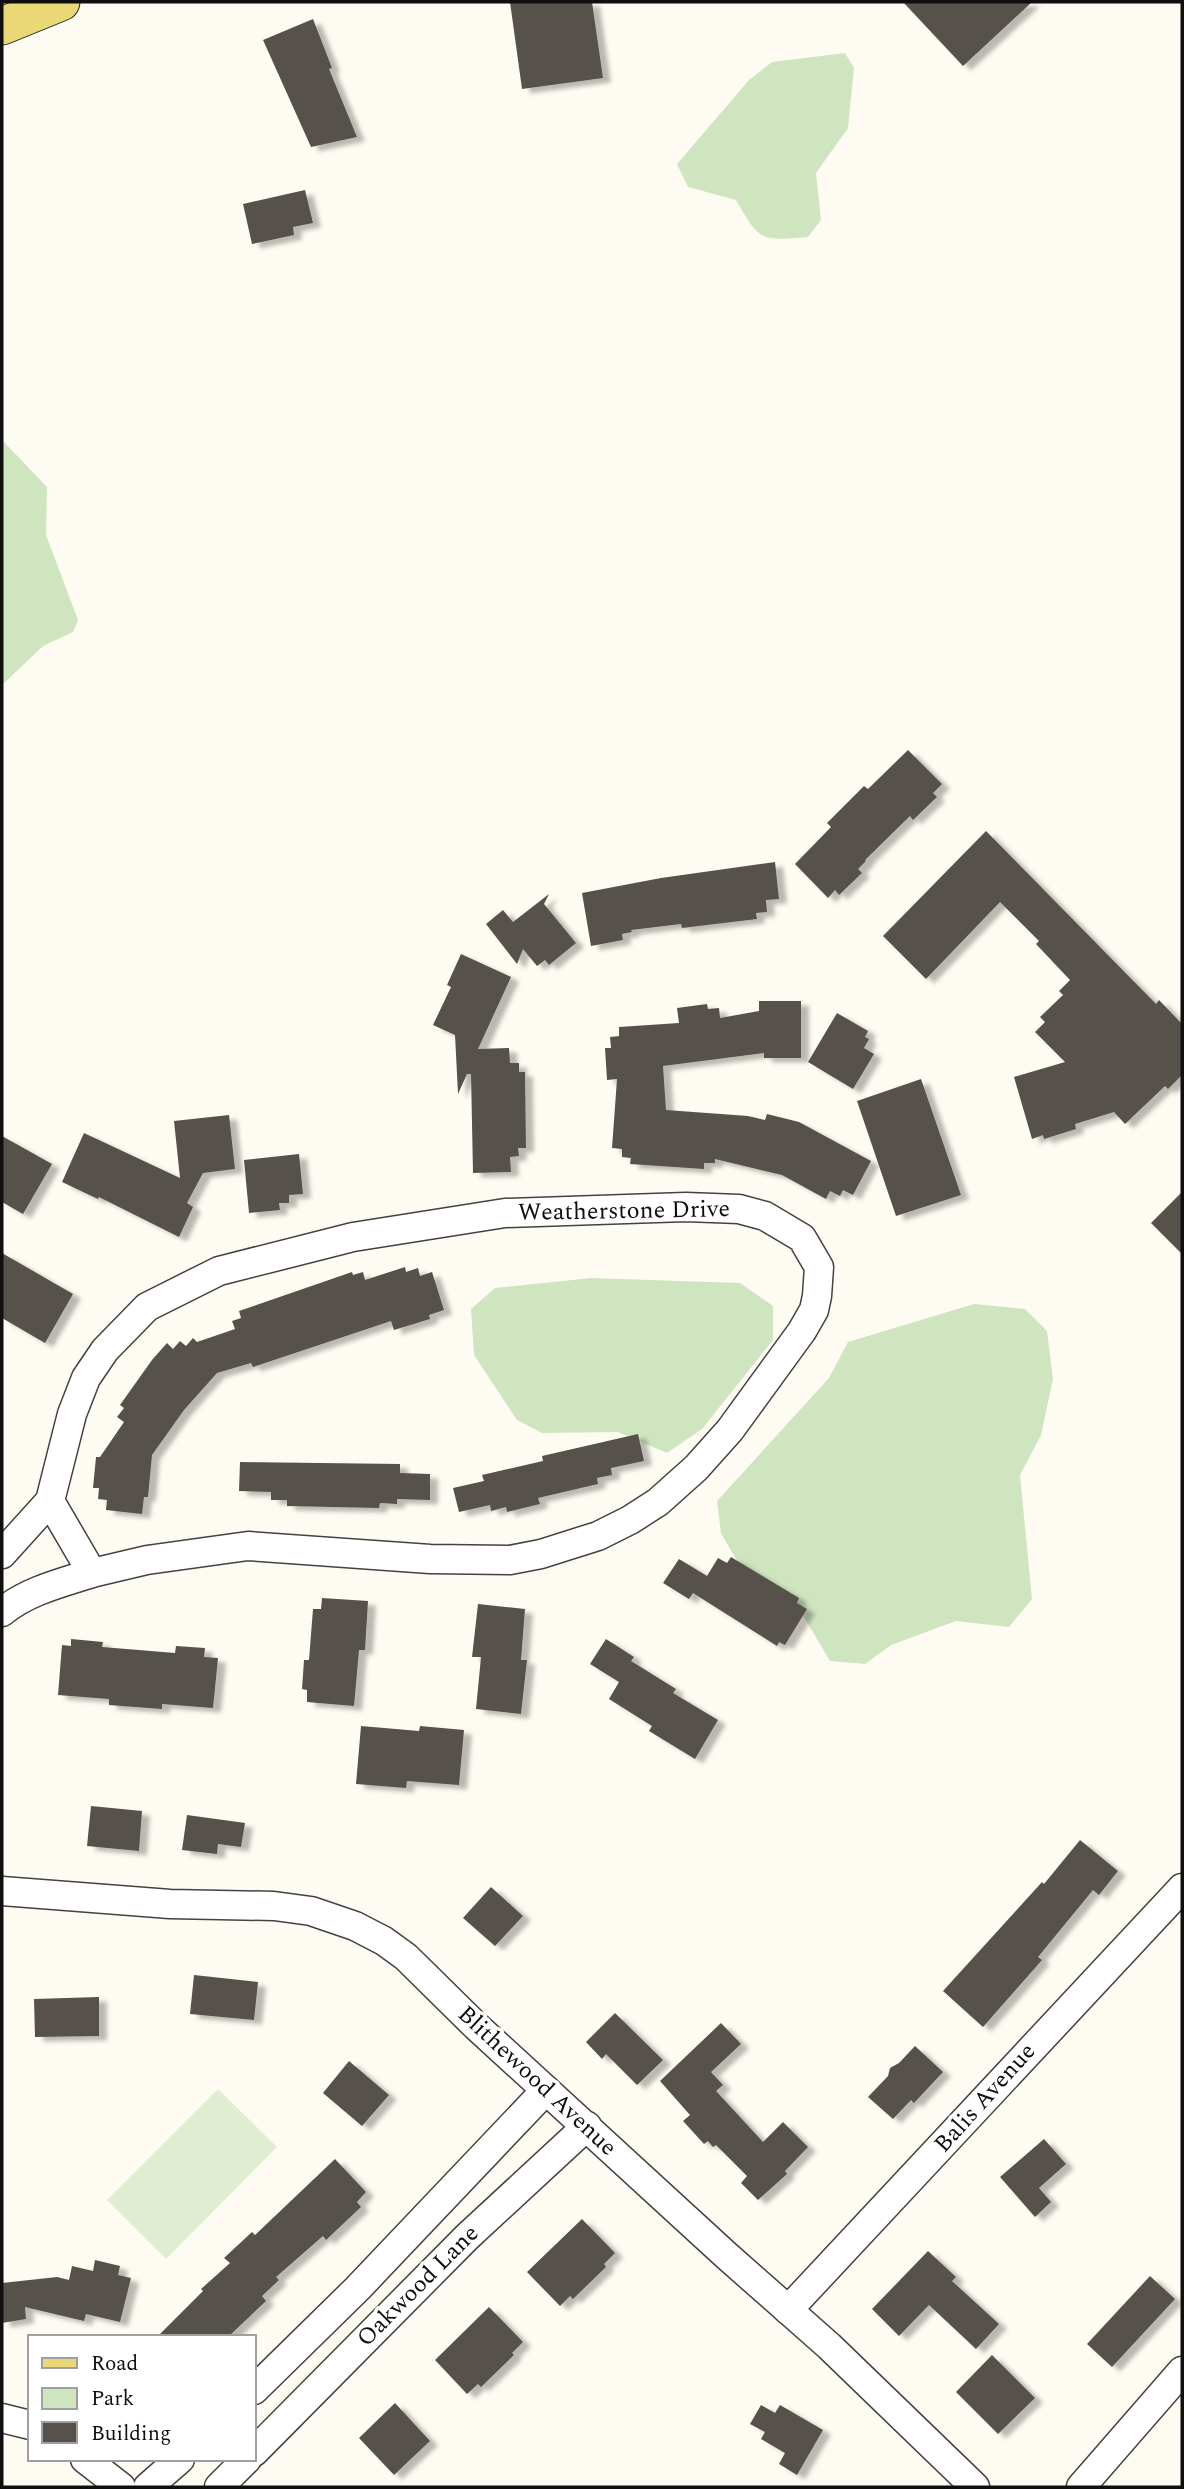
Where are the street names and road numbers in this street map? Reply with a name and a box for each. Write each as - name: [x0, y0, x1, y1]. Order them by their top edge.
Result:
- street label: Weatherstone Drive: [518, 1191, 730, 1231]
- street label: Blithewood Avenue: [449, 1997, 625, 2165]
- street label: Balis Avenue: [926, 2035, 1044, 2161]
- street label: Oakwood Lane: [349, 2217, 487, 2355]

